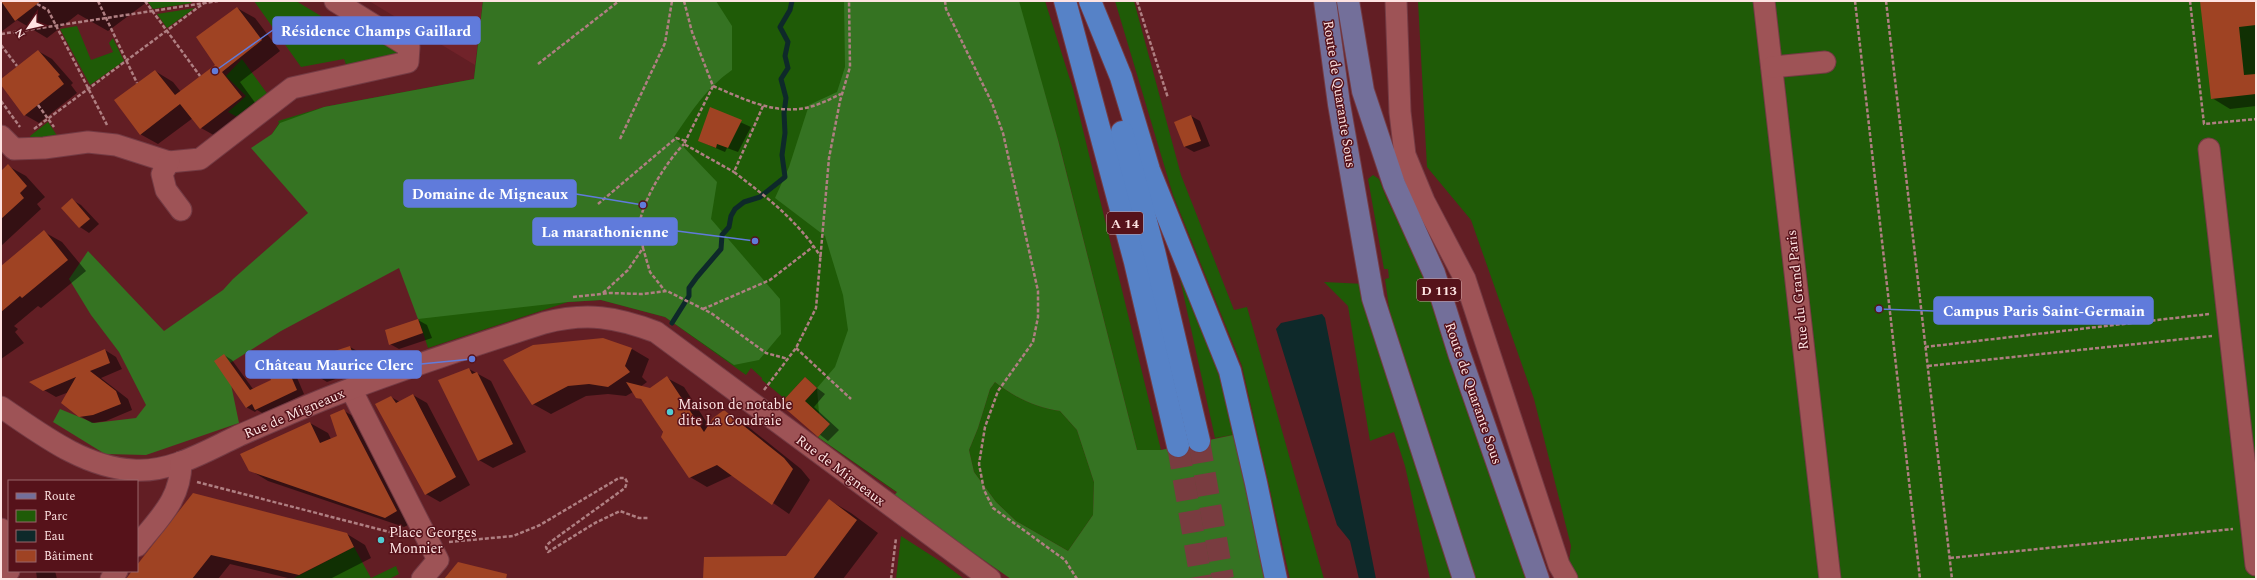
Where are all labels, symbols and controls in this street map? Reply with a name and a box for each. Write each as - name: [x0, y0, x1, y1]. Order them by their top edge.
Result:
- north arrow: [8, 8, 48, 48]
- callout: Résidence Champs Gaillard: [273, 17, 480, 44]
- street label: Route de Quarante Sous: [1317, 19, 1362, 169]
- text: Résidence Champs Gaillard: [281, 20, 472, 43]
- text: N: [11, 25, 30, 42]
- callout: Domaine de Migneaux: [404, 180, 576, 207]
- text: Domaine de Migneaux: [412, 183, 568, 206]
- road number: A 14: [1107, 212, 1143, 234]
- callout: La marathonienne: [533, 218, 677, 245]
- text: La marathonienne: [541, 221, 669, 244]
- street label: Rue du Grand Paris: [1781, 229, 1814, 351]
- road number: D 113: [1417, 279, 1461, 301]
- callout: Campus Paris Saint-Germain: [1934, 297, 2153, 324]
- text: Campus Paris Saint-Germain: [1943, 300, 2145, 323]
- street label: Route de Quarante Sous: [1439, 319, 1508, 467]
- callout: Château Maurice Clerc: [246, 351, 421, 378]
- text: Château Maurice Clerc: [255, 354, 414, 377]
- street label: Rue de Migneaux: [241, 383, 348, 444]
- place label: Maison de notable dite La Coudraie: [678, 394, 792, 431]
- marker: Maison de notable dite La Coudraie: [665, 407, 675, 417]
- street label: Rue de Migneaux: [791, 430, 890, 511]
- legend: [8, 480, 138, 572]
- text: Route: [44, 487, 75, 506]
- text: Parc: [44, 507, 68, 526]
- place label: Place Georges Monnier: [389, 522, 477, 559]
- text: Eau: [44, 527, 65, 546]
- marker: Place Georges Monnier: [376, 535, 386, 545]
- text: Bâtiment: [44, 547, 93, 566]

